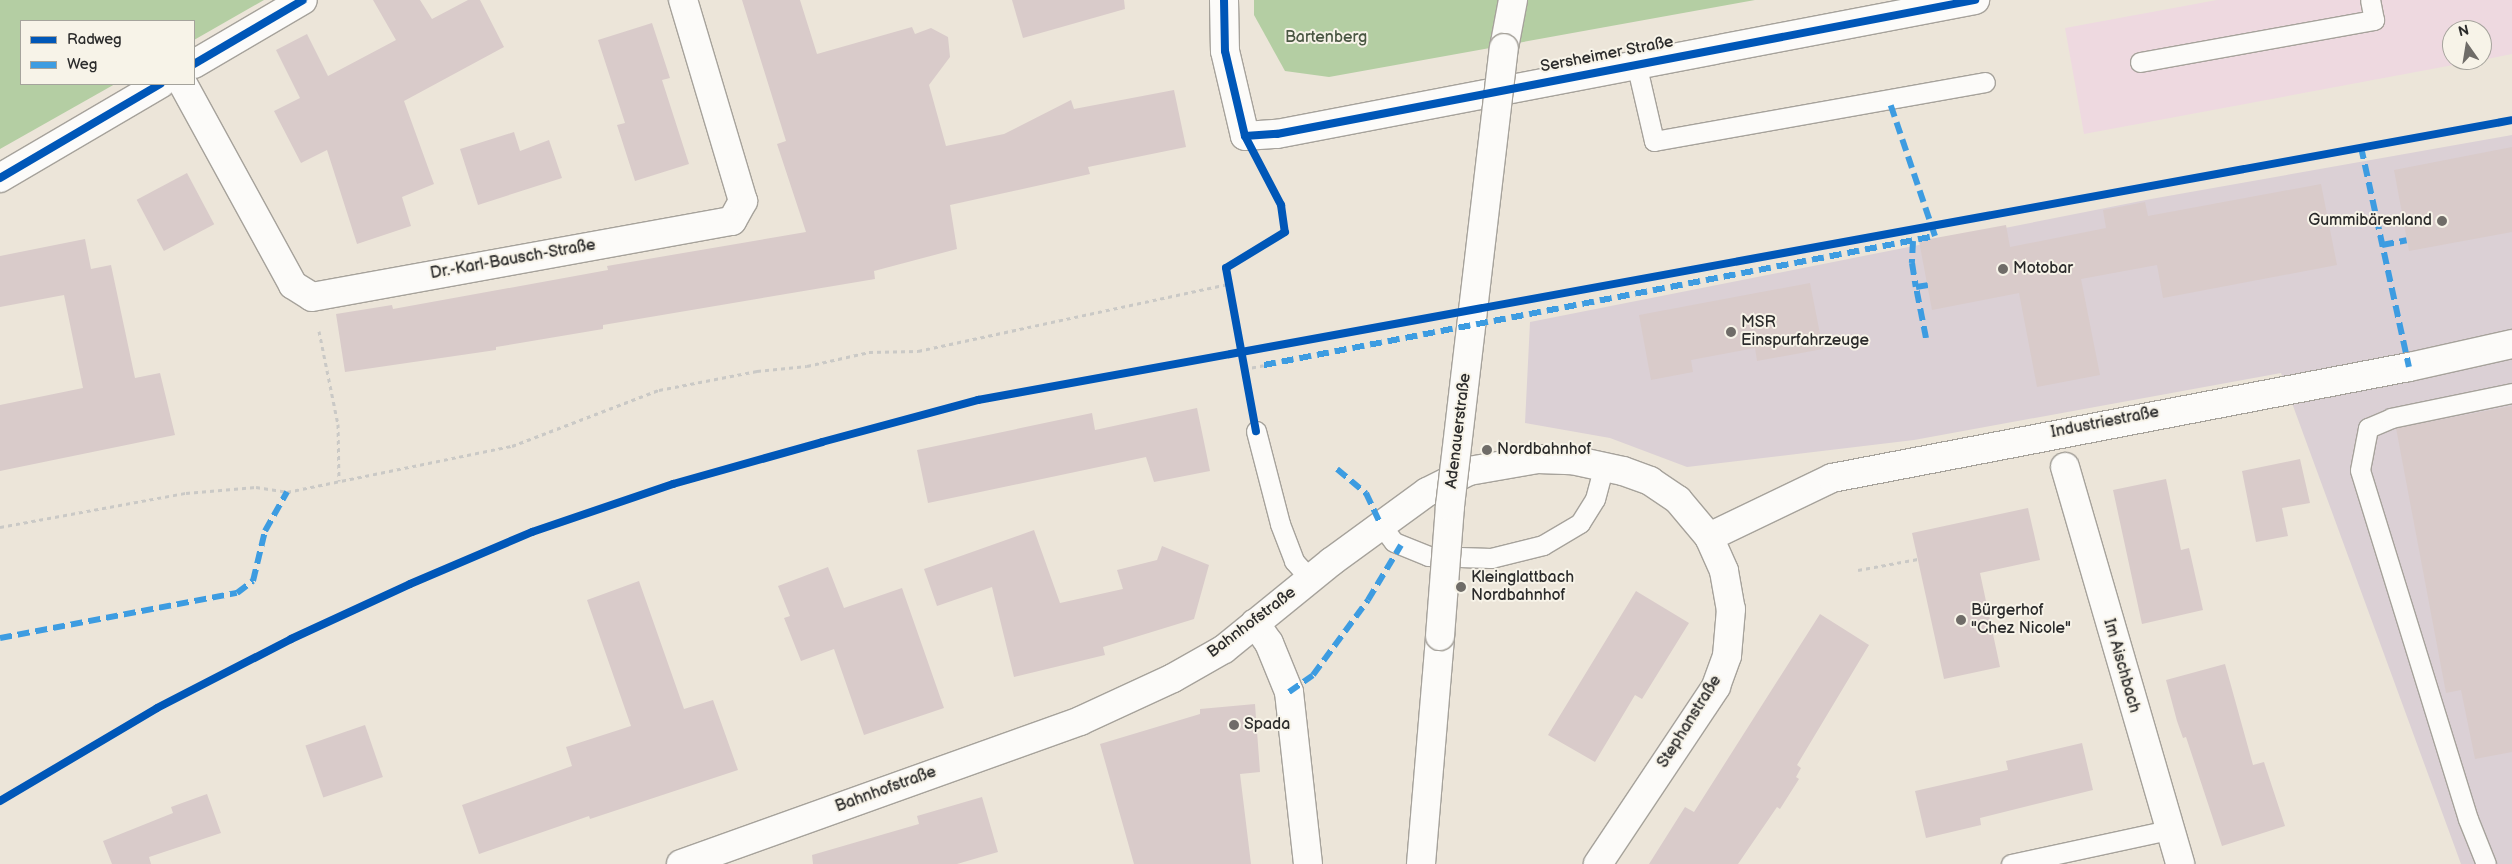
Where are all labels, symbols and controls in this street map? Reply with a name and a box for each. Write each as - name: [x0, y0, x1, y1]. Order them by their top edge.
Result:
- legend: [20, 20, 195, 85]
- north arrow: [2442, 20, 2492, 70]
- text: N: [2457, 21, 2471, 40]
- park label: Bartenberg: [1285, 28, 1367, 48]
- text: Radweg: [67, 30, 122, 49]
- street label: Sersheimer Straße: [1539, 33, 1675, 77]
- text: Weg: [67, 55, 97, 74]
- place label: Gummibärenland: [2308, 211, 2432, 231]
- marker: Gummibärenland: [2436, 215, 2448, 227]
- street label: Dr.-Karl-Bausch-Straße: [429, 236, 597, 284]
- place label: Motobar: [2013, 259, 2073, 279]
- marker: Motobar: [1997, 263, 2009, 275]
- place label: MSR Einspurfahrzeuge: [1741, 313, 1869, 351]
- marker: MSR Einspurfahrzeuge: [1725, 326, 1737, 338]
- street label: Adenauerstraße: [1442, 372, 1476, 490]
- street label: Industriestraße: [2049, 403, 2161, 443]
- place label: Nordbahnhof: [1497, 440, 1591, 460]
- marker: Nordbahnhof: [1481, 444, 1493, 456]
- place label: Kleinglattbach Nordbahnhof: [1471, 568, 1574, 606]
- marker: Kleinglattbach Nordbahnhof: [1455, 581, 1467, 593]
- street label: Bahnhofstraße: [1204, 583, 1300, 663]
- place label: Bürgerhof "Chez Nicole": [1971, 601, 2071, 639]
- marker: Bürgerhof "Chez Nicole": [1955, 614, 1967, 626]
- street label: Im Aischbach: [2098, 617, 2144, 715]
- street label: Stephanstraße: [1654, 672, 1726, 772]
- place label: Spada: [1244, 715, 1290, 735]
- marker: Spada: [1228, 719, 1240, 731]
- street label: Bahnhofstraße: [833, 763, 939, 817]

